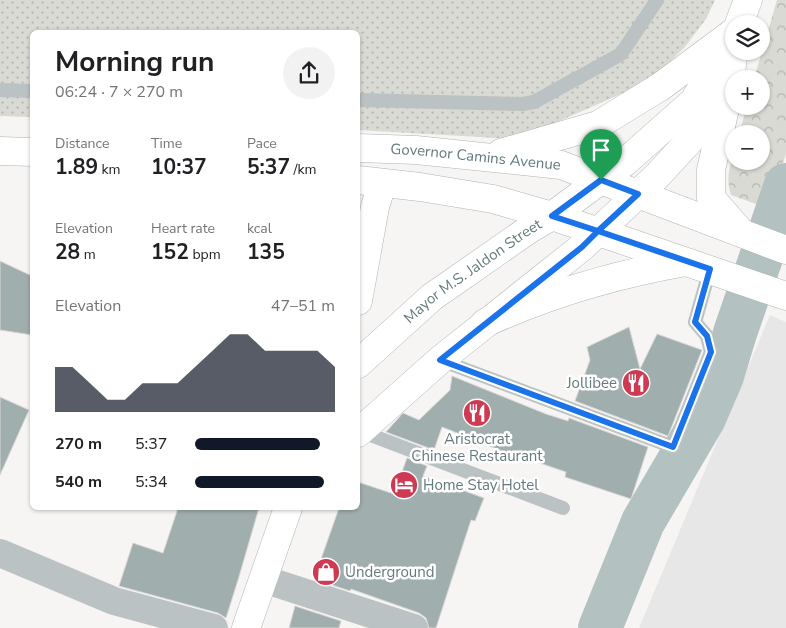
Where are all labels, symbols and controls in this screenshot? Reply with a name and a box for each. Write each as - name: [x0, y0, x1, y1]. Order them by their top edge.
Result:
- map controls: [725, 15, 770, 170]
- button: layers: [725, 15, 770, 60]
- text: Morning run: [55, 43, 214, 81]
- button: share: [283, 47, 335, 99]
- button: +: [725, 70, 770, 115]
- text: 06:24 · 7 × 270 m: [55, 81, 183, 103]
- button: −: [725, 125, 770, 170]
- pin: [580, 129, 622, 180]
- text: Distance: [55, 134, 109, 153]
- text: Time: [151, 134, 182, 153]
- text: Pace: [247, 134, 277, 153]
- icon: arrive: [587, 136, 615, 164]
- street label: Governor Camins Avenue: [390, 139, 562, 175]
- text: 1.89: [55, 153, 98, 181]
- text: 10:37: [151, 153, 207, 181]
- text: 5:37: [247, 153, 290, 181]
- text: km: [98, 160, 121, 179]
- text: /km: [290, 160, 317, 179]
- street label: Mayor M.S. Jaldon Street: [399, 214, 546, 328]
- text: Elevation: [55, 219, 113, 238]
- text: Heart rate: [151, 219, 215, 238]
- text: kcal: [247, 219, 272, 238]
- text: 28: [55, 238, 80, 266]
- text: 152: [151, 238, 189, 266]
- text: 135: [247, 238, 285, 266]
- text: m: [80, 245, 96, 264]
- text: bpm: [189, 245, 221, 264]
- text: Elevation: [55, 295, 121, 317]
- text: 47–51 m: [271, 295, 335, 317]
- restaurant icon: Jollibee: [621, 368, 651, 398]
- place label: Jollibee: [566, 373, 617, 393]
- restaurant icon: Aristocrat Chinese Restaurant: [462, 398, 492, 428]
- place label: Aristocrat Chinese Restaurant: [411, 429, 543, 466]
- text: 270 m: [55, 433, 102, 455]
- text: 5:37: [135, 433, 167, 455]
- hotel icon: Home Stay Hotel: [389, 470, 419, 500]
- text: 540 m: [55, 471, 102, 493]
- text: 5:34: [135, 471, 167, 493]
- place label: Home Stay Hotel: [423, 475, 539, 495]
- shop icon: Underground: [311, 557, 341, 587]
- place label: Underground: [345, 562, 435, 582]

